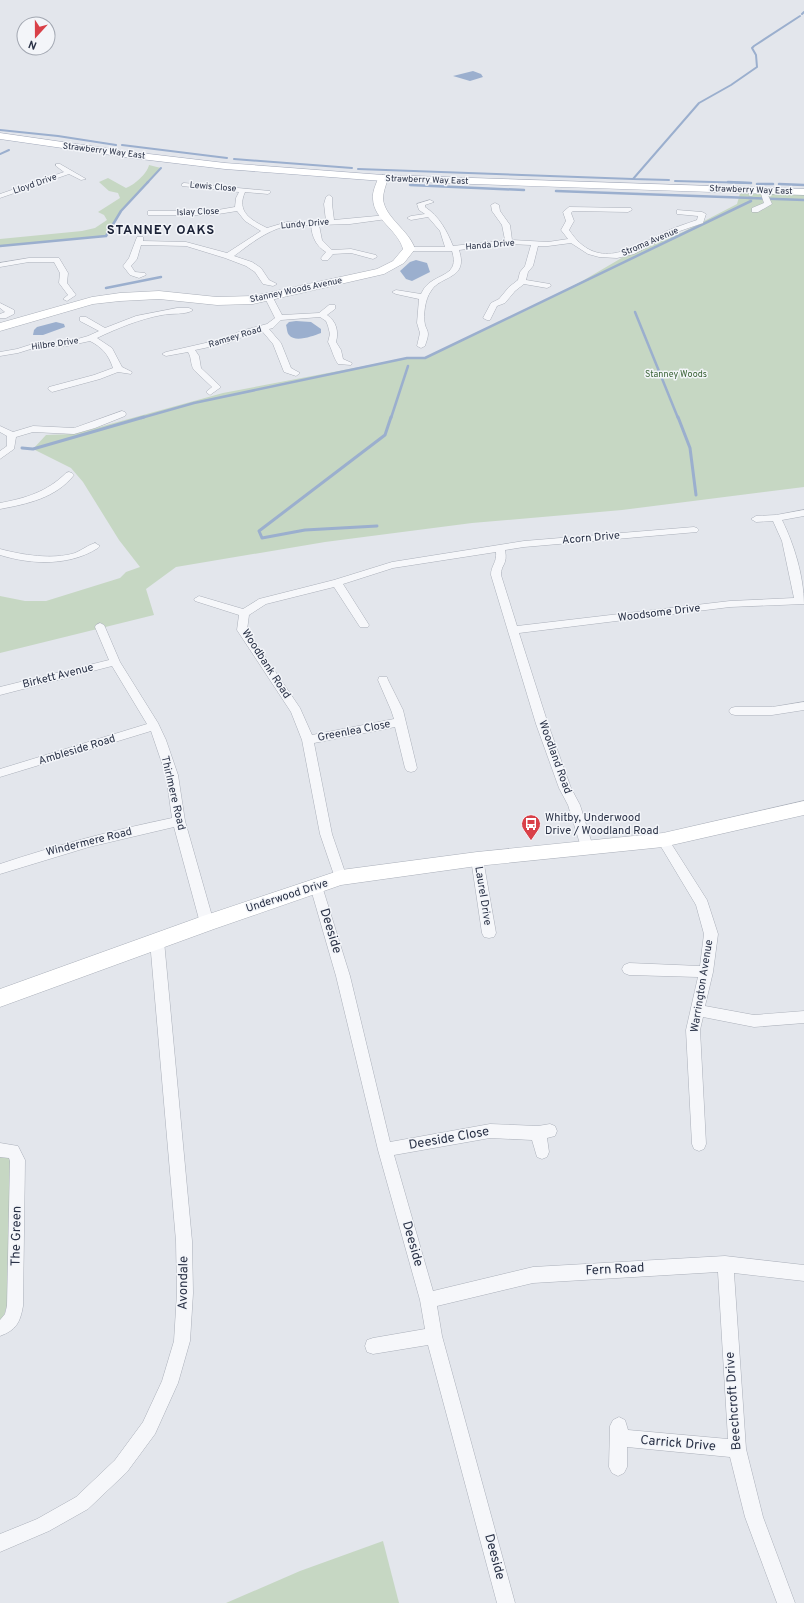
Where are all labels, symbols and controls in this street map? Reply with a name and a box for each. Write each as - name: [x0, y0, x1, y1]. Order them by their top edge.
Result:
- north arrow: [16, 16, 56, 56]
- text: N: [27, 36, 39, 52]
- street label: Strawberry Way East: [62, 140, 146, 162]
- street label: Lloyd Drive: [12, 171, 58, 197]
- street label: Strawberry Way East: [385, 173, 469, 187]
- street label: Lewis Close: [189, 179, 237, 195]
- street label: Strawberry Way East: [709, 183, 793, 197]
- street label: Islay Close: [177, 206, 220, 218]
- street label: Lundy Drive: [280, 216, 330, 232]
- district label: STANNEY OAKS: [107, 223, 215, 239]
- street label: Stroma Avenue: [620, 225, 680, 259]
- street label: Handa Drive: [465, 237, 515, 253]
- street label: Stanney Woods Avenue: [249, 275, 343, 305]
- street label: Ramsey Road: [207, 324, 263, 350]
- street label: Hilbre Drive: [31, 335, 79, 353]
- park label: Stanney Woods: [645, 369, 707, 380]
- street label: Acorn Drive: [561, 528, 621, 548]
- street label: Woodsome Drive: [617, 601, 701, 625]
- street label: Woodbank Road: [238, 627, 294, 701]
- street label: Birkett Avenue: [21, 660, 95, 692]
- street label: Greenlea Close: [316, 717, 392, 745]
- street label: Woodland Road: [535, 718, 575, 796]
- street label: Ambleside Road: [37, 732, 117, 768]
- street label: Thirlmere Road: [158, 754, 188, 832]
- place label: Whitby, Underwood Drive / Woodland Road: [545, 811, 659, 838]
- bus stop icon: Whitby, Underwood Drive / Woodland Road: [520, 813, 542, 841]
- street label: Windermere Road: [44, 825, 134, 859]
- street label: Laurel Drive: [471, 865, 495, 927]
- street label: Underwood Drive: [244, 876, 330, 916]
- street label: Deeside: [316, 906, 344, 956]
- street label: Warrington Avenue: [688, 938, 716, 1033]
- street label: Deeside Close: [407, 1124, 491, 1154]
- street label: The Green: [8, 1206, 26, 1266]
- street label: Deeside: [398, 1219, 426, 1269]
- street label: Avondale: [176, 1256, 192, 1310]
- street label: Fern Road: [585, 1260, 645, 1280]
- street label: Beechcroft Drive: [723, 1351, 745, 1451]
- street label: Carrick Drive: [639, 1433, 717, 1455]
- street label: Deeside: [480, 1532, 508, 1582]

